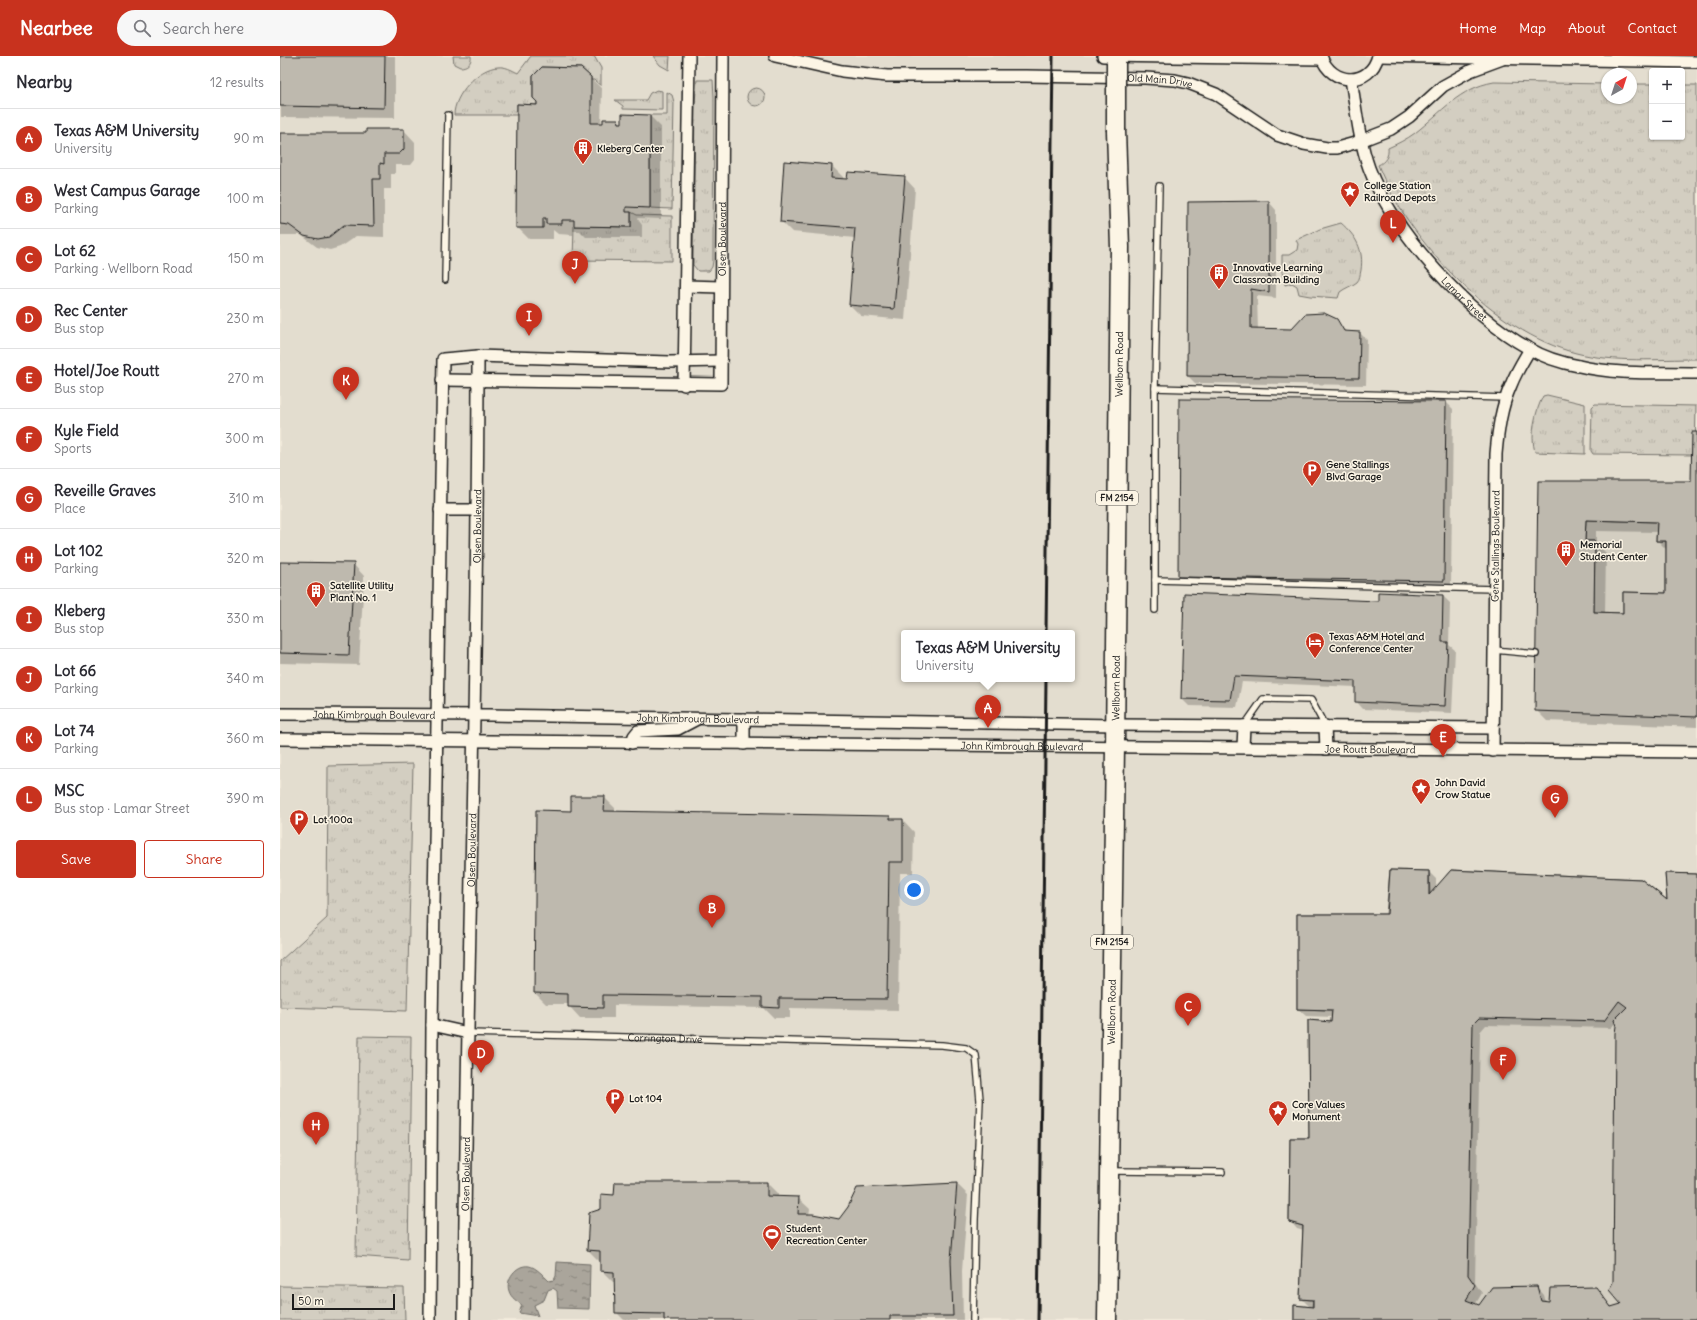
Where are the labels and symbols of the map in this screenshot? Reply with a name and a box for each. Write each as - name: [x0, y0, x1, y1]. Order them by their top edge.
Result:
- north arrow: [1601, 68, 1637, 104]
- street label: Old Main Drive: [1127, 72, 1195, 91]
- building icon: Kleberg Center: [572, 137, 594, 165]
- place label: Kleberg Center: [597, 142, 665, 155]
- place label: College Station Railroad Depots: [1364, 179, 1436, 204]
- place icon: College Station Railroad Depots: [1339, 180, 1361, 208]
- street label: Olsen Boulevard: [716, 202, 729, 276]
- pin: L: [1380, 210, 1406, 243]
- pin: J: [562, 251, 588, 284]
- place label: Innovative Learning Classroom Building: [1233, 261, 1323, 286]
- building icon: Innovative Learning Classroom Building: [1208, 262, 1230, 290]
- street label: Lamar Street: [1438, 274, 1490, 324]
- pin: I: [516, 303, 542, 336]
- street label: Wellborn Road: [1113, 331, 1126, 397]
- pin: K: [333, 367, 359, 400]
- place label: Gene Stallings Blvd Garage: [1326, 458, 1390, 483]
- parking icon: Gene Stallings Blvd Garage: [1301, 459, 1323, 487]
- street label: Olsen Boulevard: [471, 489, 484, 563]
- street label: Gene Stallings Boulevard: [1489, 490, 1503, 602]
- road number: FM 2154: [1096, 491, 1138, 505]
- place label: Memorial Student Center: [1580, 538, 1648, 563]
- building icon: Memorial Student Center: [1555, 539, 1577, 567]
- place label: Satellite Utility Plant No. 1: [330, 579, 394, 604]
- building icon: Satellite Utility Plant No. 1: [305, 580, 327, 608]
- place label: Texas A&M Hotel and Conference Center: [1329, 630, 1424, 655]
- hotel icon: Texas A&M Hotel and Conference Center: [1304, 631, 1326, 659]
- street label: Wellborn Road: [1109, 655, 1123, 721]
- pin: A: [975, 695, 1001, 728]
- street label: John Kimbrough Boulevard: [313, 708, 435, 722]
- street label: John Kimbrough Boulevard: [637, 711, 760, 726]
- pin: E: [1430, 724, 1456, 757]
- street label: John Kimbrough Boulevard: [961, 739, 1083, 753]
- street label: Joe Routt Boulevard: [1324, 743, 1416, 756]
- place label: John David Crow Statue: [1435, 776, 1491, 801]
- place icon: John David Crow Statue: [1410, 777, 1432, 805]
- pin: G: [1542, 785, 1568, 818]
- parking icon: Lot 100a: [288, 808, 310, 836]
- place label: Lot 100a: [313, 813, 353, 826]
- street label: Olsen Boulevard: [465, 813, 479, 887]
- your location: [904, 880, 924, 900]
- pin: B: [699, 895, 725, 928]
- road number: FM 2154: [1091, 935, 1133, 949]
- street label: Wellborn Road: [1105, 979, 1119, 1045]
- pin: C: [1175, 993, 1201, 1026]
- street label: Corrington Drive: [627, 1031, 702, 1046]
- pin: D: [468, 1040, 494, 1073]
- pin: F: [1490, 1047, 1516, 1080]
- parking icon: Lot 104: [604, 1087, 626, 1115]
- place label: Lot 104: [629, 1092, 662, 1105]
- place label: Core Values Monument: [1292, 1098, 1346, 1123]
- place icon: Core Values Monument: [1267, 1099, 1289, 1127]
- pin: H: [303, 1112, 329, 1145]
- street label: Olsen Boulevard: [459, 1137, 473, 1211]
- place label: Student Recreation Center: [786, 1222, 868, 1247]
- sports icon: Student Recreation Center: [761, 1223, 783, 1251]
- scale bar: [292, 1292, 395, 1311]

